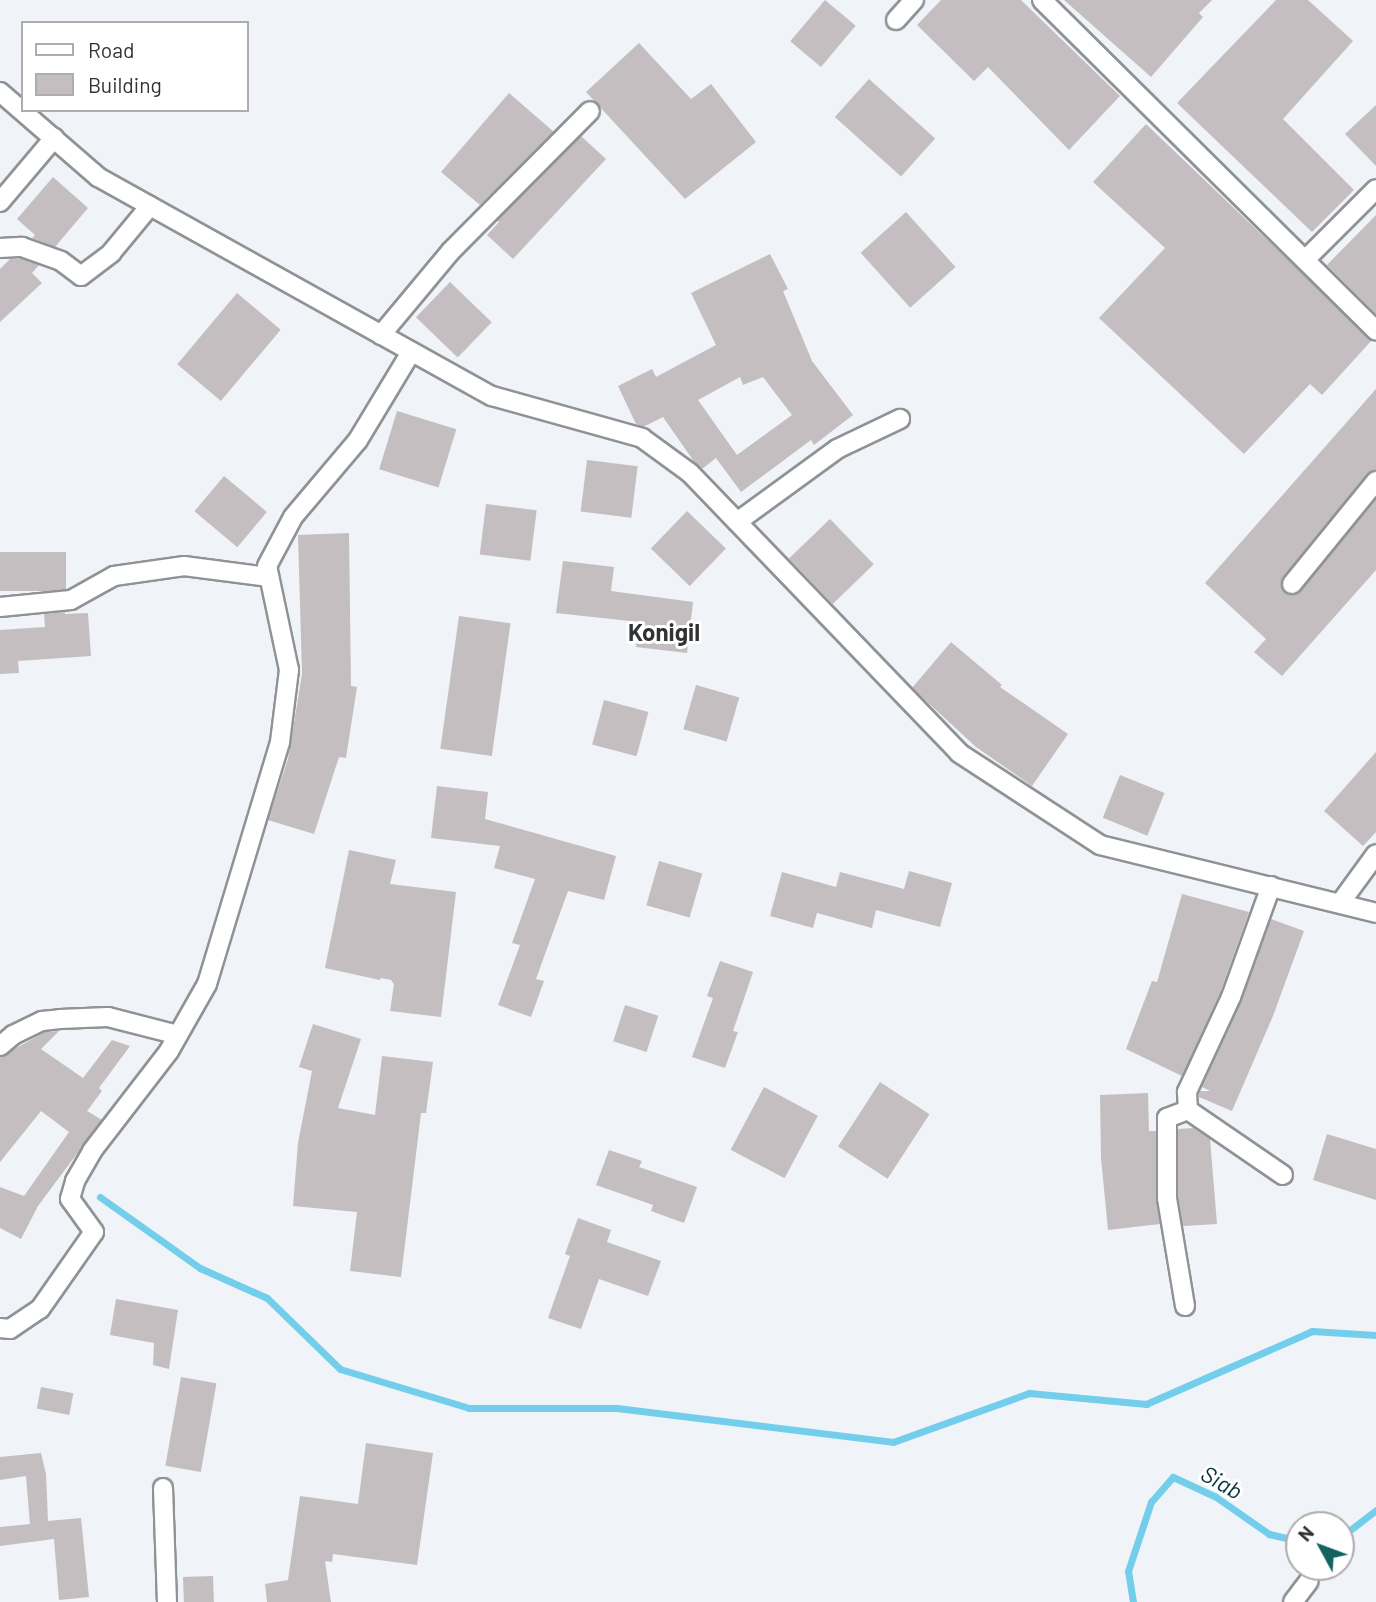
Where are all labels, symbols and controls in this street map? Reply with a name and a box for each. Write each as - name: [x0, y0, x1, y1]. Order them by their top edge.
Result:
- legend: [21, 21, 248, 112]
- text: Road: [88, 37, 134, 62]
- text: Building: [88, 72, 162, 97]
- district label: Konigil: [628, 618, 700, 646]
- water label: Siab: [1196, 1459, 1248, 1505]
- north arrow: [1285, 1511, 1355, 1581]
- text: N: [1292, 1521, 1318, 1546]

